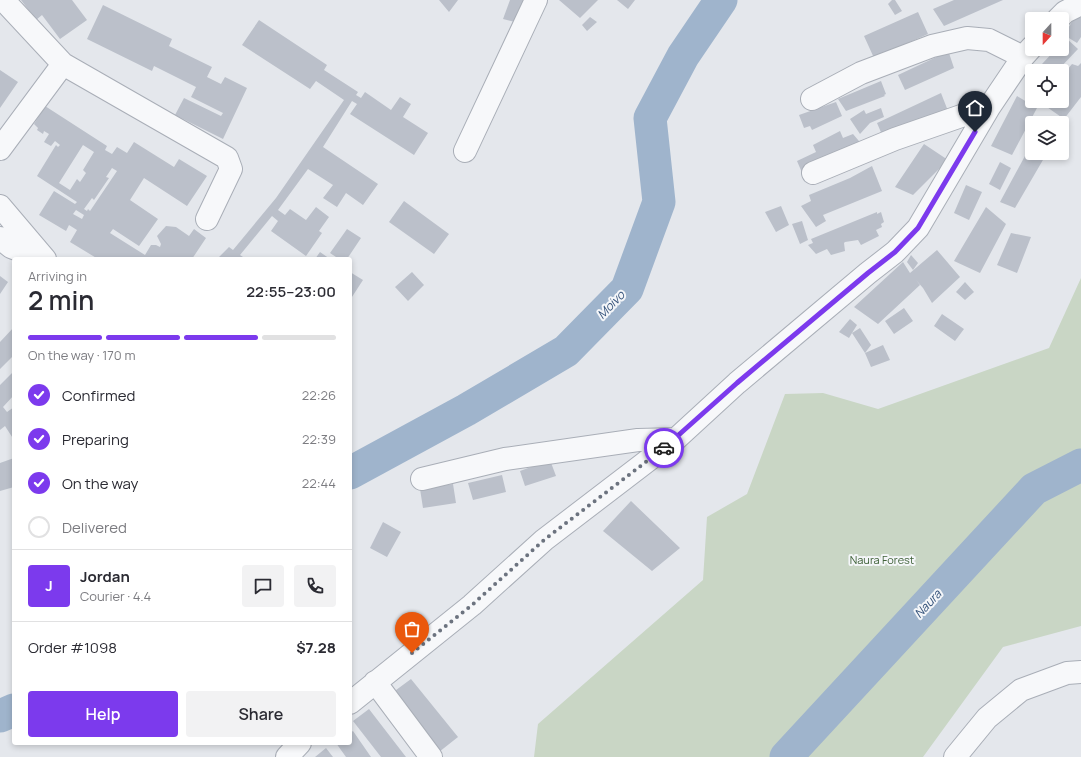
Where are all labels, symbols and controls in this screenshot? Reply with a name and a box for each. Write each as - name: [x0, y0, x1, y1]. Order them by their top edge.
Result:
- north arrow: [1025, 12, 1069, 56]
- map controls: [1025, 12, 1069, 160]
- button: locate: [1025, 64, 1069, 108]
- pin: [958, 91, 992, 132]
- icon: home: [964, 97, 986, 119]
- button: layers: [1025, 116, 1069, 160]
- text: Arriving in: [28, 267, 87, 285]
- text: 22:55–23:00: [246, 281, 336, 302]
- text: 2 min: [28, 282, 94, 318]
- water label: Moivo: [593, 286, 629, 322]
- text: On the way · 170 m: [28, 346, 135, 364]
- icon: check: [28, 384, 50, 406]
- text: Confirmed: [62, 385, 135, 406]
- text: 22:26: [302, 386, 336, 404]
- icon: check: [28, 428, 50, 450]
- courier: [644, 428, 684, 468]
- text: Preparing: [62, 429, 129, 450]
- text: 22:39: [302, 430, 336, 448]
- icon: car: [653, 437, 675, 459]
- icon: check: [28, 472, 50, 494]
- text: On the way: [62, 473, 138, 494]
- text: 22:44: [302, 474, 336, 492]
- text: Delivered: [62, 517, 127, 538]
- park label: Naura Forest: [850, 552, 914, 567]
- button: chat: [242, 565, 284, 607]
- button: phone: [294, 565, 336, 607]
- text: Jordan: [80, 566, 130, 587]
- text: J: [45, 575, 53, 596]
- water label: Naura: [910, 585, 946, 621]
- text: Courier · 4.4: [80, 587, 151, 605]
- pin: [395, 612, 429, 653]
- icon: bag: [401, 618, 423, 640]
- text: Order #1098: [28, 637, 117, 658]
- text: $7.28: [296, 637, 336, 658]
- button: Help: [28, 691, 178, 737]
- button: Share: [186, 691, 336, 737]

